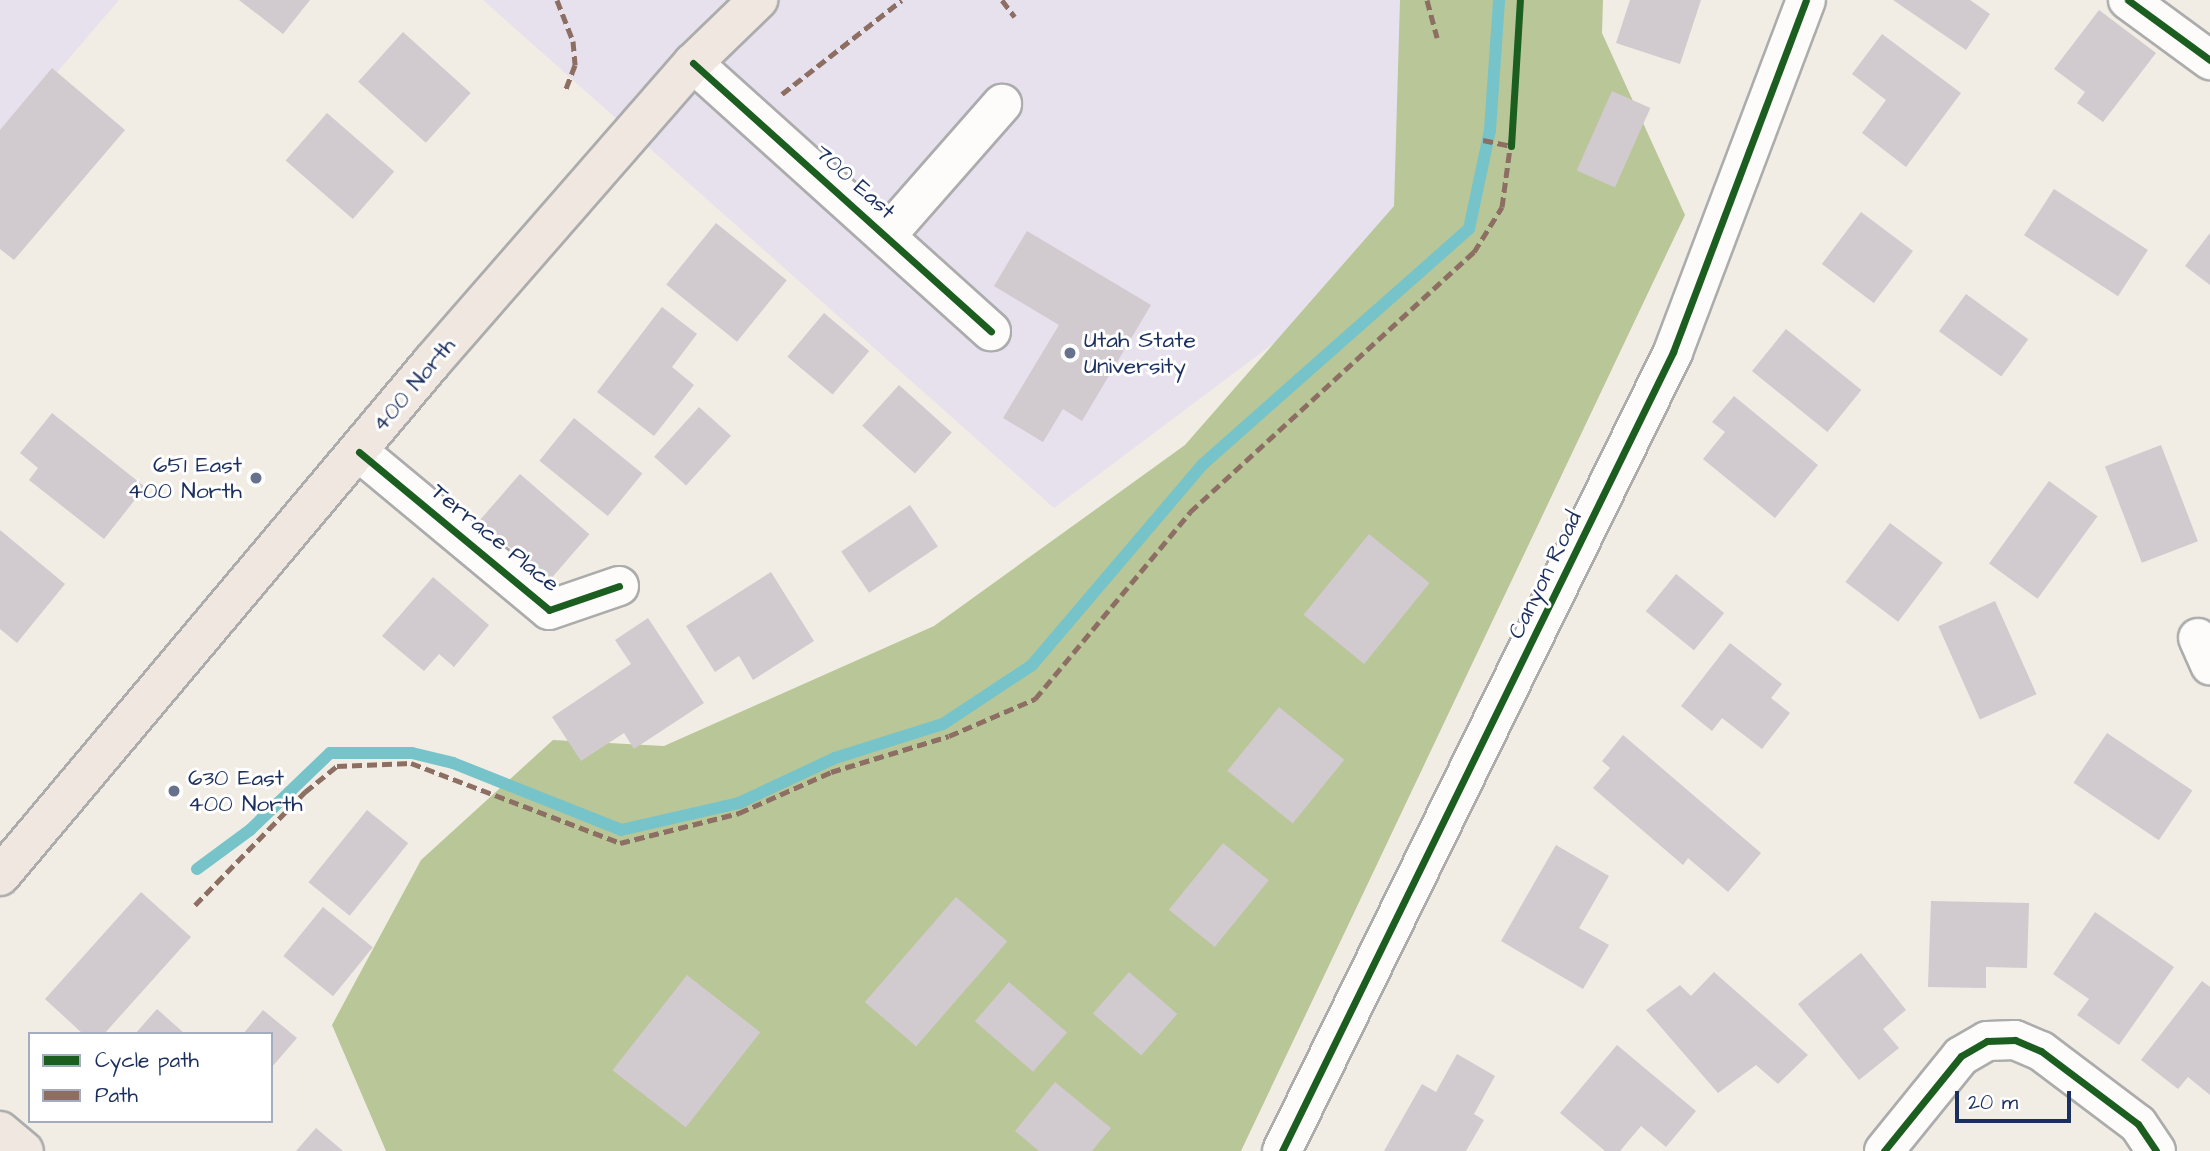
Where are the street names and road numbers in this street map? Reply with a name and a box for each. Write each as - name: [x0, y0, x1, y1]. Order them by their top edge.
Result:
- street label: 700 East: [809, 139, 901, 225]
- street label: 400 North: [367, 332, 461, 438]
- street label: Terrace Place: [425, 478, 565, 598]
- street label: Canyon Road: [1502, 507, 1588, 643]

